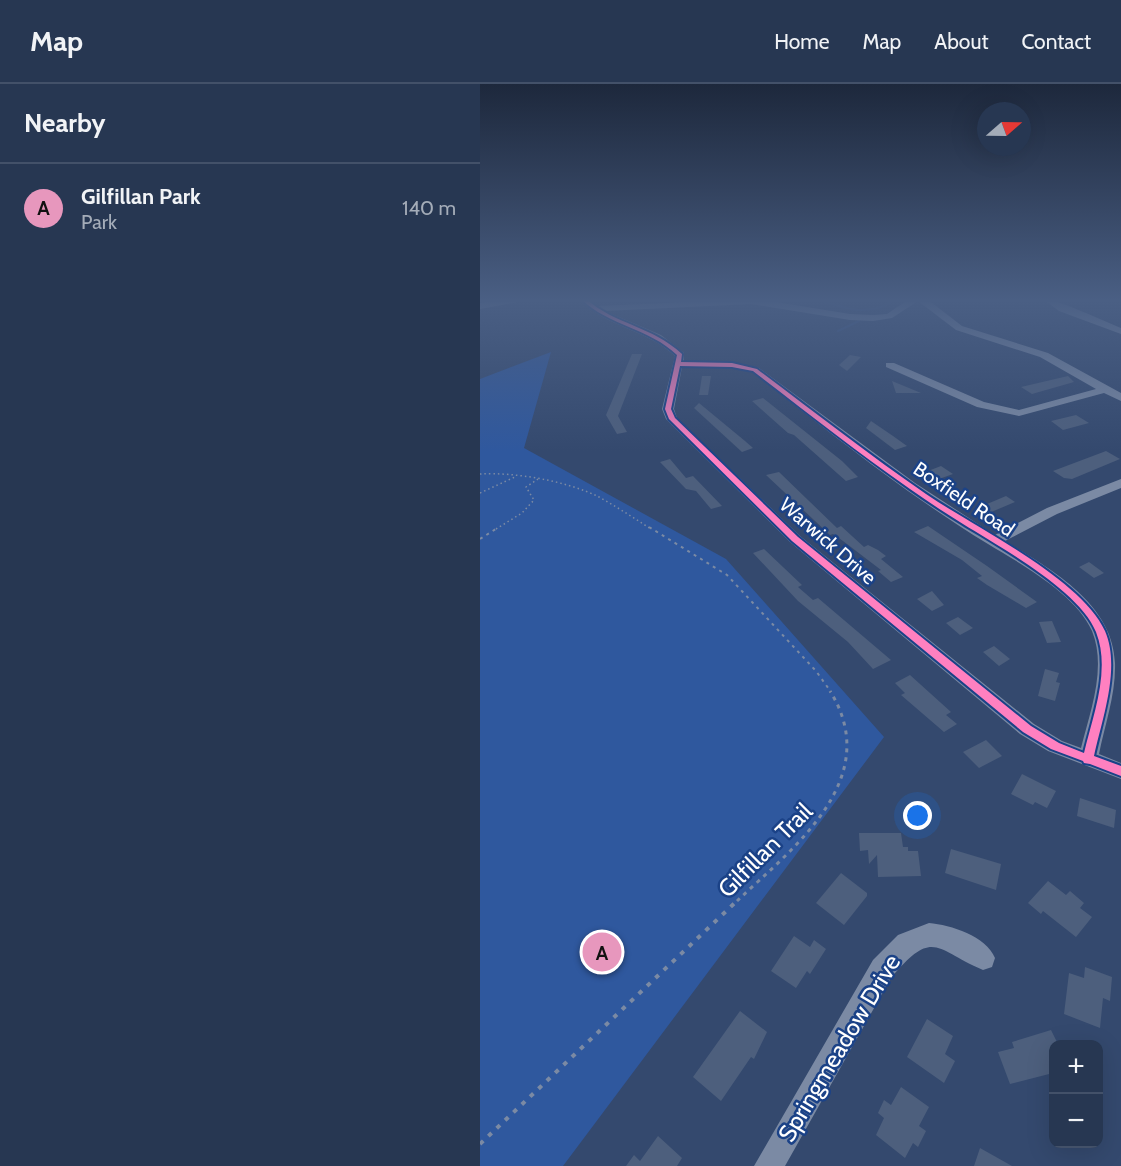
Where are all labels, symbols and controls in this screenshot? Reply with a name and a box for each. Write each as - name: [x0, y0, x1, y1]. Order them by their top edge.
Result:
- text: Map: [30, 24, 83, 58]
- text: Home: [774, 29, 830, 54]
- text: Map: [863, 29, 901, 54]
- text: About: [934, 29, 988, 54]
- text: Contact: [1021, 29, 1091, 54]
- north arrow: [977, 102, 1031, 156]
- text: Nearby: [24, 107, 105, 139]
- text: Gilfillan Park: [81, 183, 201, 210]
- text: A: [37, 196, 50, 220]
- text: 140 m: [402, 196, 456, 220]
- text: Park: [81, 210, 117, 234]
- street label: Boxfield Road: [909, 456, 1019, 542]
- street label: Warwick Drive: [775, 493, 881, 589]
- street label: Gilfillan Trail: [712, 796, 819, 903]
- your location: [903, 801, 932, 830]
- pin: A: [582, 930, 622, 974]
- street label: Springmeadow Drive: [772, 949, 906, 1147]
- map controls: [1049, 1040, 1103, 1148]
- button: +: [1049, 1040, 1103, 1094]
- button: −: [1049, 1094, 1103, 1148]

